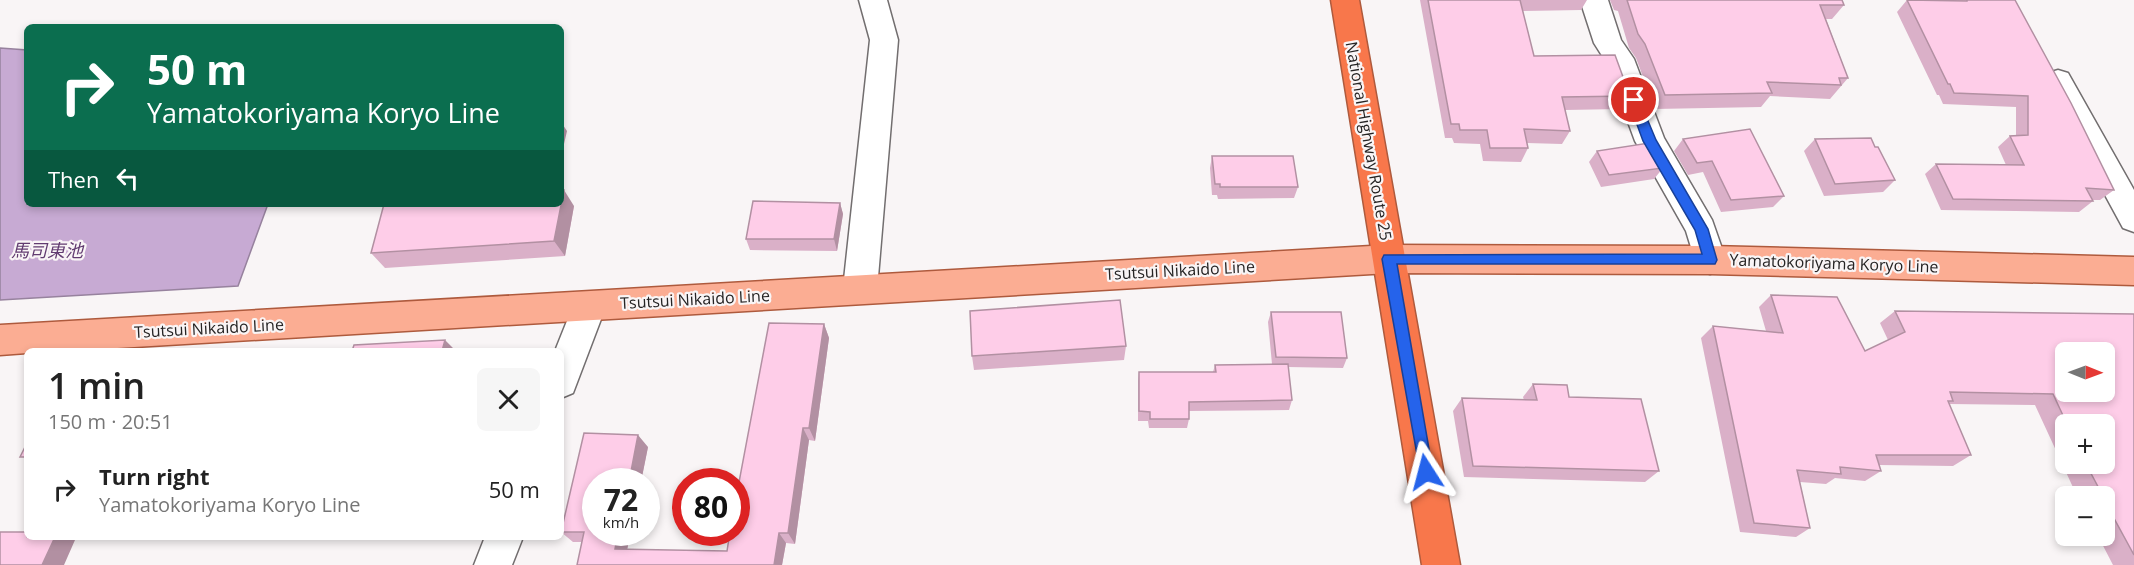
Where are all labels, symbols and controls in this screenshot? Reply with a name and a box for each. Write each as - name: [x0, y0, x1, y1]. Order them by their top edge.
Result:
- text: 50 m: [147, 40, 247, 97]
- street label: National Highway Route 25: [1341, 40, 1397, 242]
- icon: right: [48, 48, 126, 126]
- pin: [1608, 74, 1659, 125]
- icon: arrive: [1617, 83, 1650, 116]
- text: Yamatokoriyama Koryo Line: [147, 94, 500, 131]
- icon: left: [111, 162, 144, 195]
- text: Then: [48, 164, 99, 194]
- water label: 馬司東池: [11, 238, 85, 262]
- street label: Yamatokoriyama Koryo Line: [1729, 248, 1939, 278]
- street label: Tsutsui Nikaido Line: [1105, 255, 1255, 285]
- street label: Tsutsui Nikaido Line: [620, 284, 770, 314]
- street label: Tsutsui Nikaido Line: [134, 313, 284, 343]
- north arrow: [2055, 342, 2115, 402]
- map controls: [2055, 342, 2115, 546]
- text: 1 min: [48, 361, 145, 410]
- button: close: [477, 368, 540, 431]
- text: 150 m · 20:51: [48, 408, 173, 435]
- button: +: [2055, 414, 2115, 474]
- position arrow: [1394, 440, 1458, 504]
- text: Turn right: [99, 461, 210, 491]
- speed limit sign: 80: [672, 468, 750, 546]
- icon: right: [48, 473, 81, 506]
- text: 50 m: [489, 474, 540, 504]
- text: 72: [604, 479, 638, 520]
- button: −: [2055, 486, 2115, 546]
- text: Yamatokoriyama Koryo Line: [99, 491, 360, 518]
- text: km/h: [603, 512, 639, 532]

